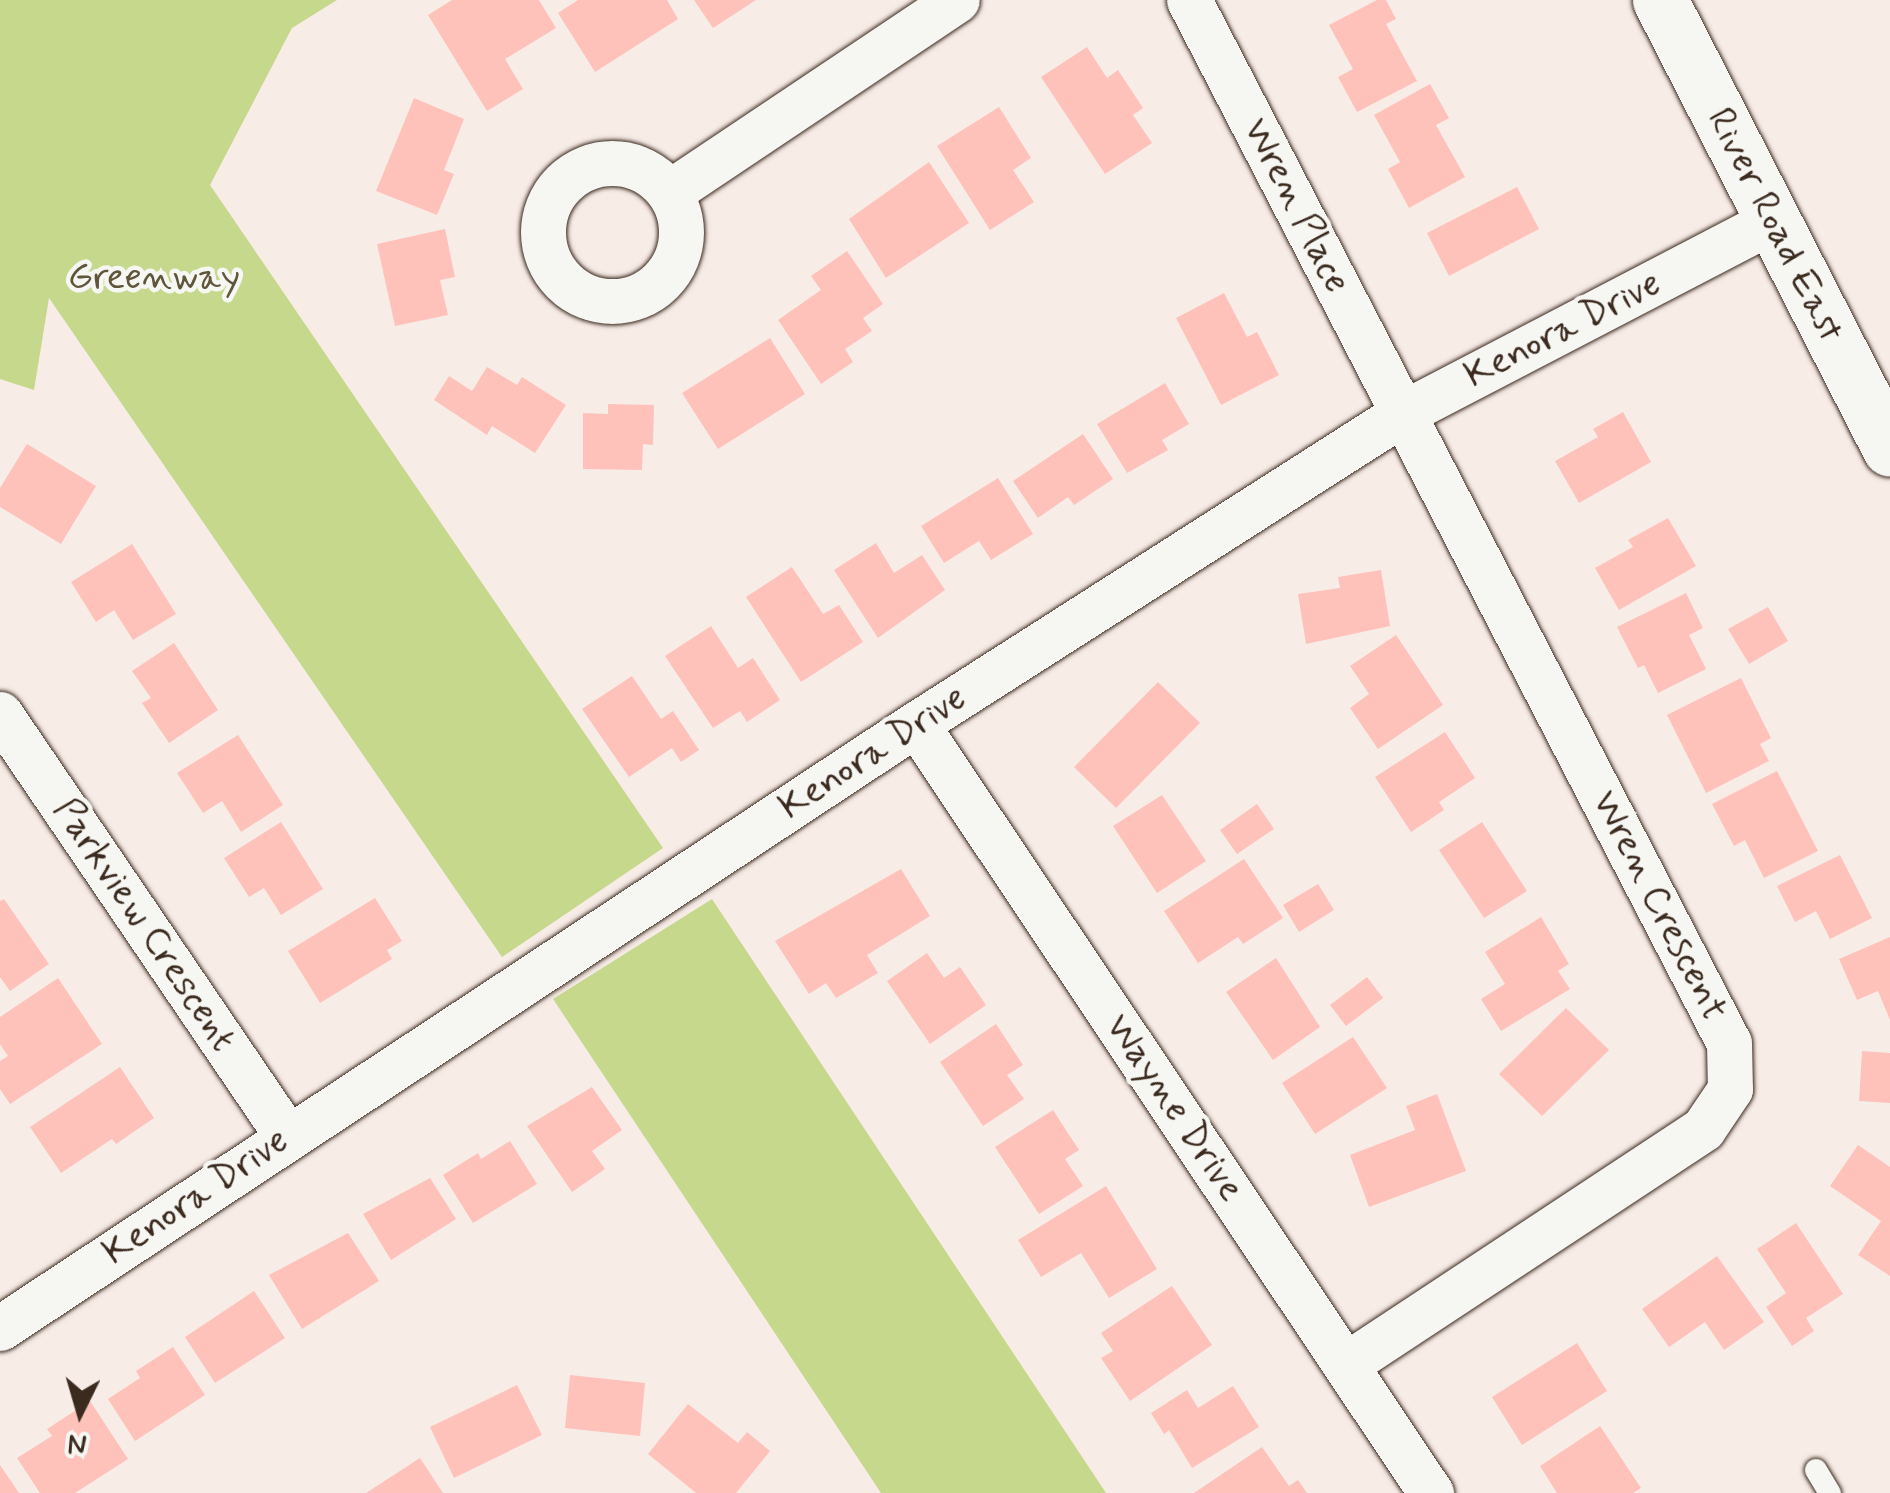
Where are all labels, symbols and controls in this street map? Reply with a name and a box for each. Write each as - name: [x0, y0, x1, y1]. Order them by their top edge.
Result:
- street label: River Road East: [1698, 104, 1852, 346]
- street label: Wren Place: [1233, 111, 1359, 301]
- park label: Greenway: [68, 255, 240, 301]
- street label: Kenora Drive: [1457, 261, 1669, 399]
- street label: Kenora Drive: [771, 675, 975, 831]
- street label: Wren Crescent: [1581, 783, 1737, 1029]
- street label: Parkview Crescent: [41, 788, 247, 1062]
- street label: Wayne Drive: [1095, 1006, 1253, 1210]
- street label: Kenora Drive: [94, 1118, 298, 1276]
- north arrow: [30, 1363, 130, 1463]
- text: N: [66, 1424, 88, 1463]

